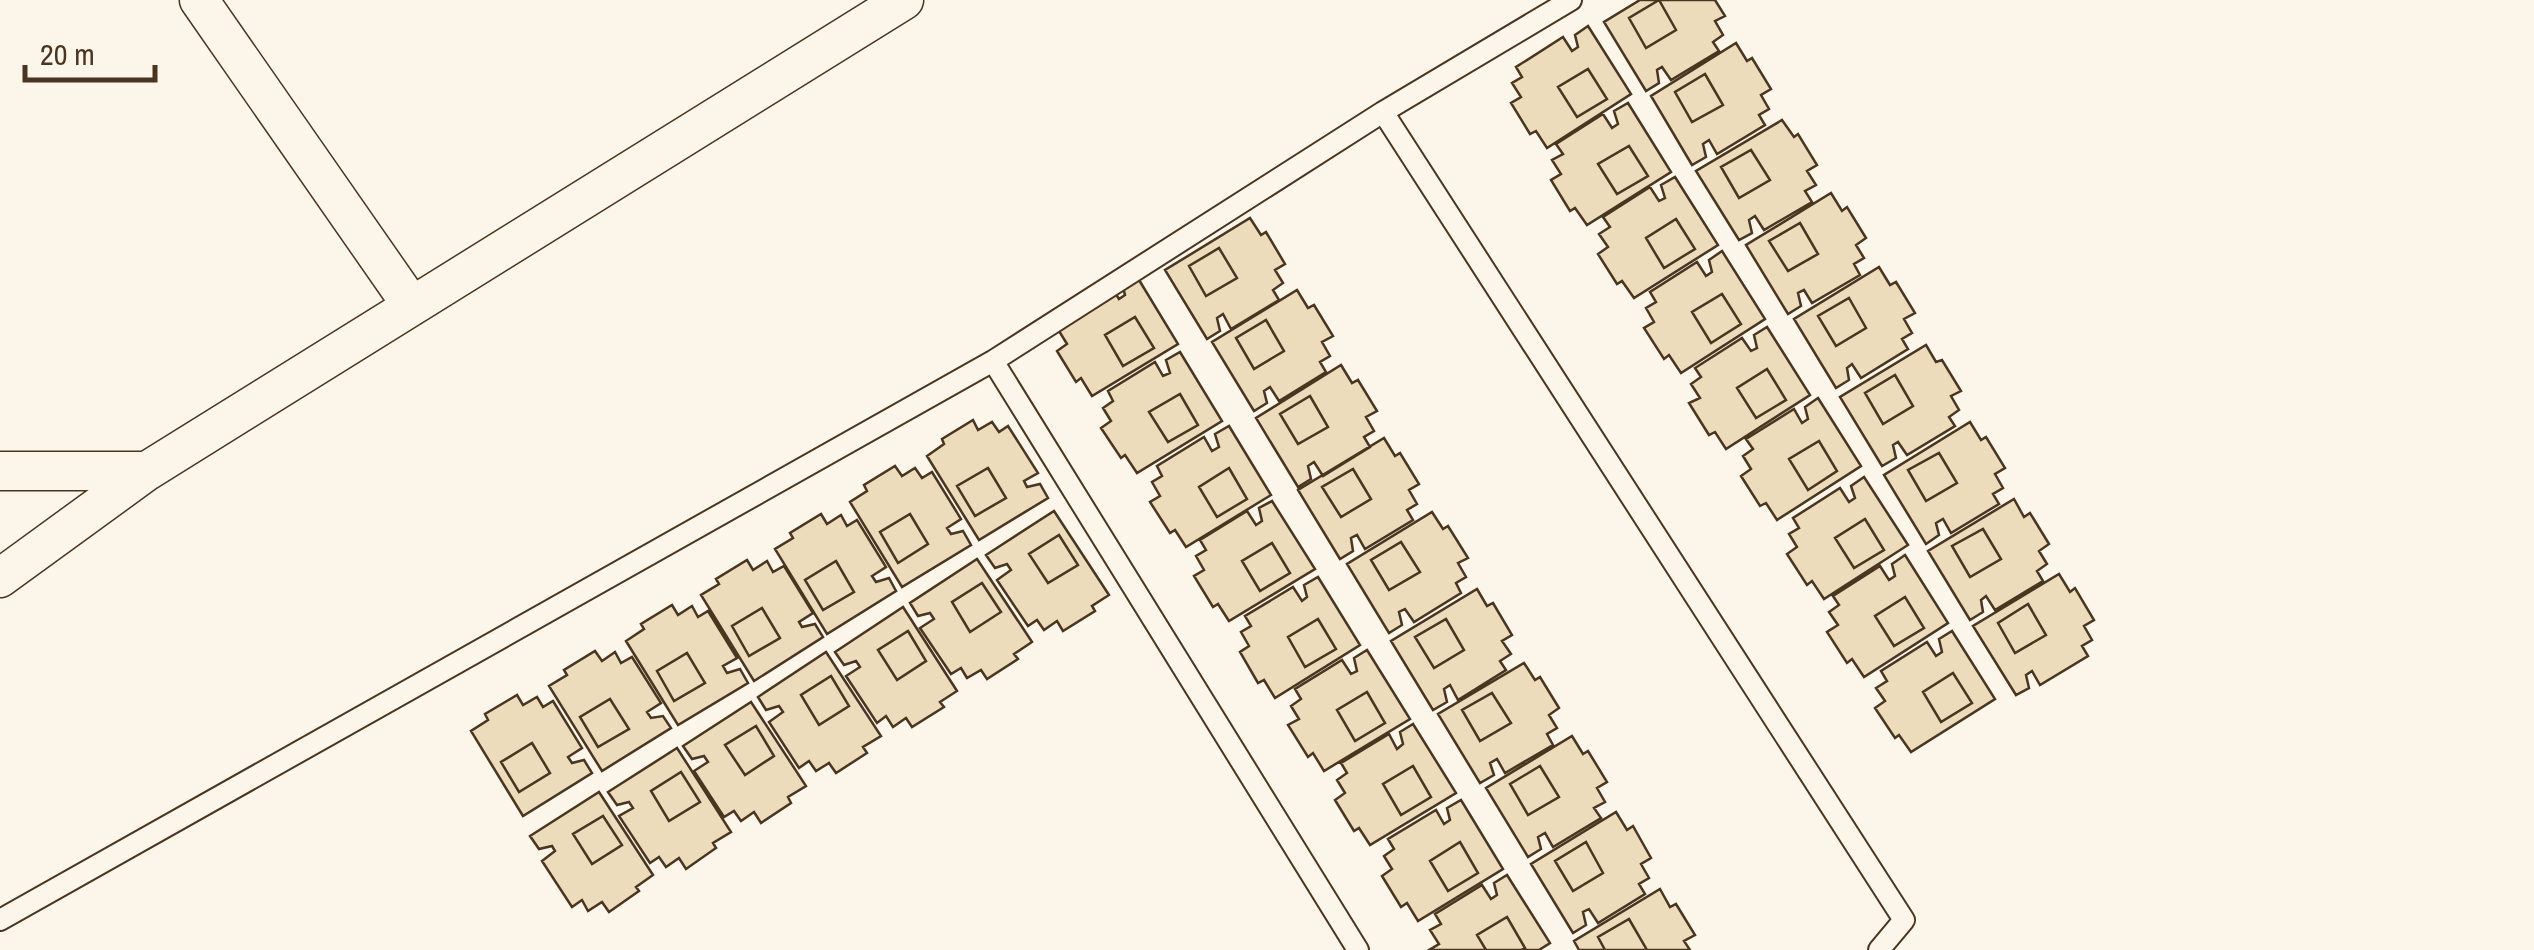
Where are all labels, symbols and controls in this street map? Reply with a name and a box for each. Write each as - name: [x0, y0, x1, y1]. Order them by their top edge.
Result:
- scale bar: [25, 20, 155, 82]
- text: 20 m: [40, 34, 95, 74]

